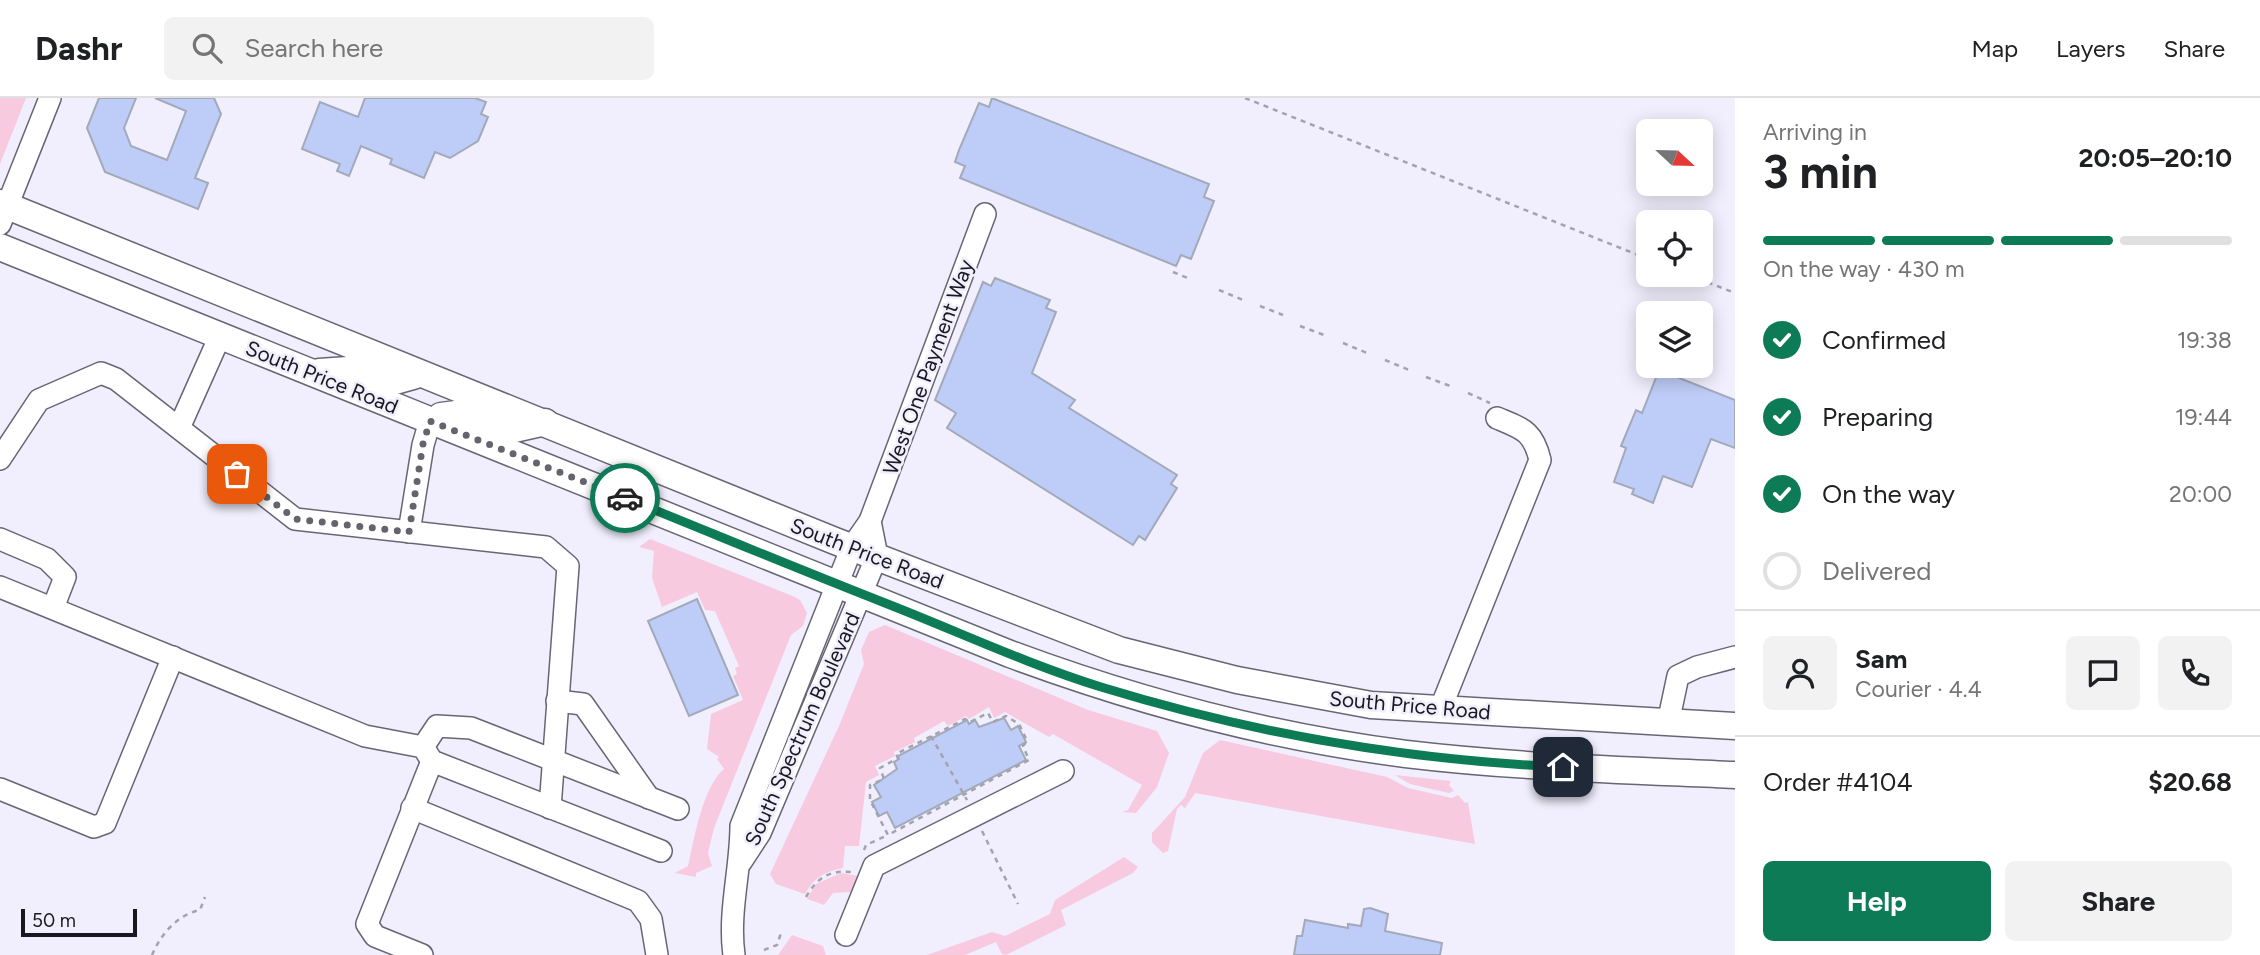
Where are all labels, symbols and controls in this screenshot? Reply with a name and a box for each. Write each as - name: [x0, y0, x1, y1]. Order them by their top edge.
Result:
- search box: [164, 17, 654, 80]
- text: Dashr: [35, 29, 122, 68]
- icon: search: [188, 29, 226, 67]
- text: Search here: [244, 32, 383, 64]
- text: Map: [1971, 34, 2018, 63]
- text: Layers: [2056, 34, 2125, 63]
- text: Share: [2163, 34, 2225, 63]
- text: Arriving in: [1763, 118, 1867, 146]
- north arrow: [1636, 119, 1713, 196]
- map controls: [1636, 119, 1713, 378]
- text: 20:05–20:10: [2078, 142, 2232, 174]
- text: 3 min: [1763, 144, 1878, 200]
- button: locate: [1636, 210, 1713, 287]
- text: On the way · 430 m: [1763, 255, 1965, 283]
- street label: West One Payment Way: [877, 256, 979, 478]
- button: layers: [1636, 301, 1713, 378]
- icon: check: [1763, 321, 1801, 359]
- text: Confirmed: [1822, 324, 1946, 356]
- text: 19:38: [2177, 326, 2232, 354]
- street label: South Price Road: [242, 335, 402, 419]
- icon: check: [1763, 398, 1801, 436]
- text: Preparing: [1822, 401, 1933, 433]
- text: 19:44: [2175, 403, 2232, 431]
- pin: [207, 444, 267, 504]
- icon: bag: [218, 455, 256, 493]
- courier: [590, 463, 660, 533]
- icon: check: [1763, 475, 1801, 513]
- text: On the way: [1822, 478, 1955, 510]
- icon: car: [606, 479, 644, 517]
- text: 20:00: [2169, 480, 2232, 508]
- street label: South Price Road: [787, 512, 947, 594]
- text: Delivered: [1822, 555, 1931, 587]
- street label: South Spectrum Boulevard: [739, 608, 865, 850]
- button: person: [1763, 636, 1837, 710]
- button: chat: [2066, 636, 2140, 710]
- button: phone: [2158, 636, 2232, 710]
- text: Sam: [1855, 643, 1907, 675]
- text: Courier · 4.4: [1855, 675, 1982, 703]
- street label: South Price Road: [1328, 685, 1492, 725]
- pin: [1533, 737, 1593, 797]
- icon: home: [1544, 748, 1582, 786]
- text: Order #4104: [1763, 766, 1913, 798]
- text: $20.68: [2148, 766, 2232, 798]
- button: Help: [1763, 861, 1991, 941]
- button: Share: [2005, 861, 2232, 941]
- scale bar: [21, 906, 136, 938]
- text: 50 m: [32, 909, 76, 932]

